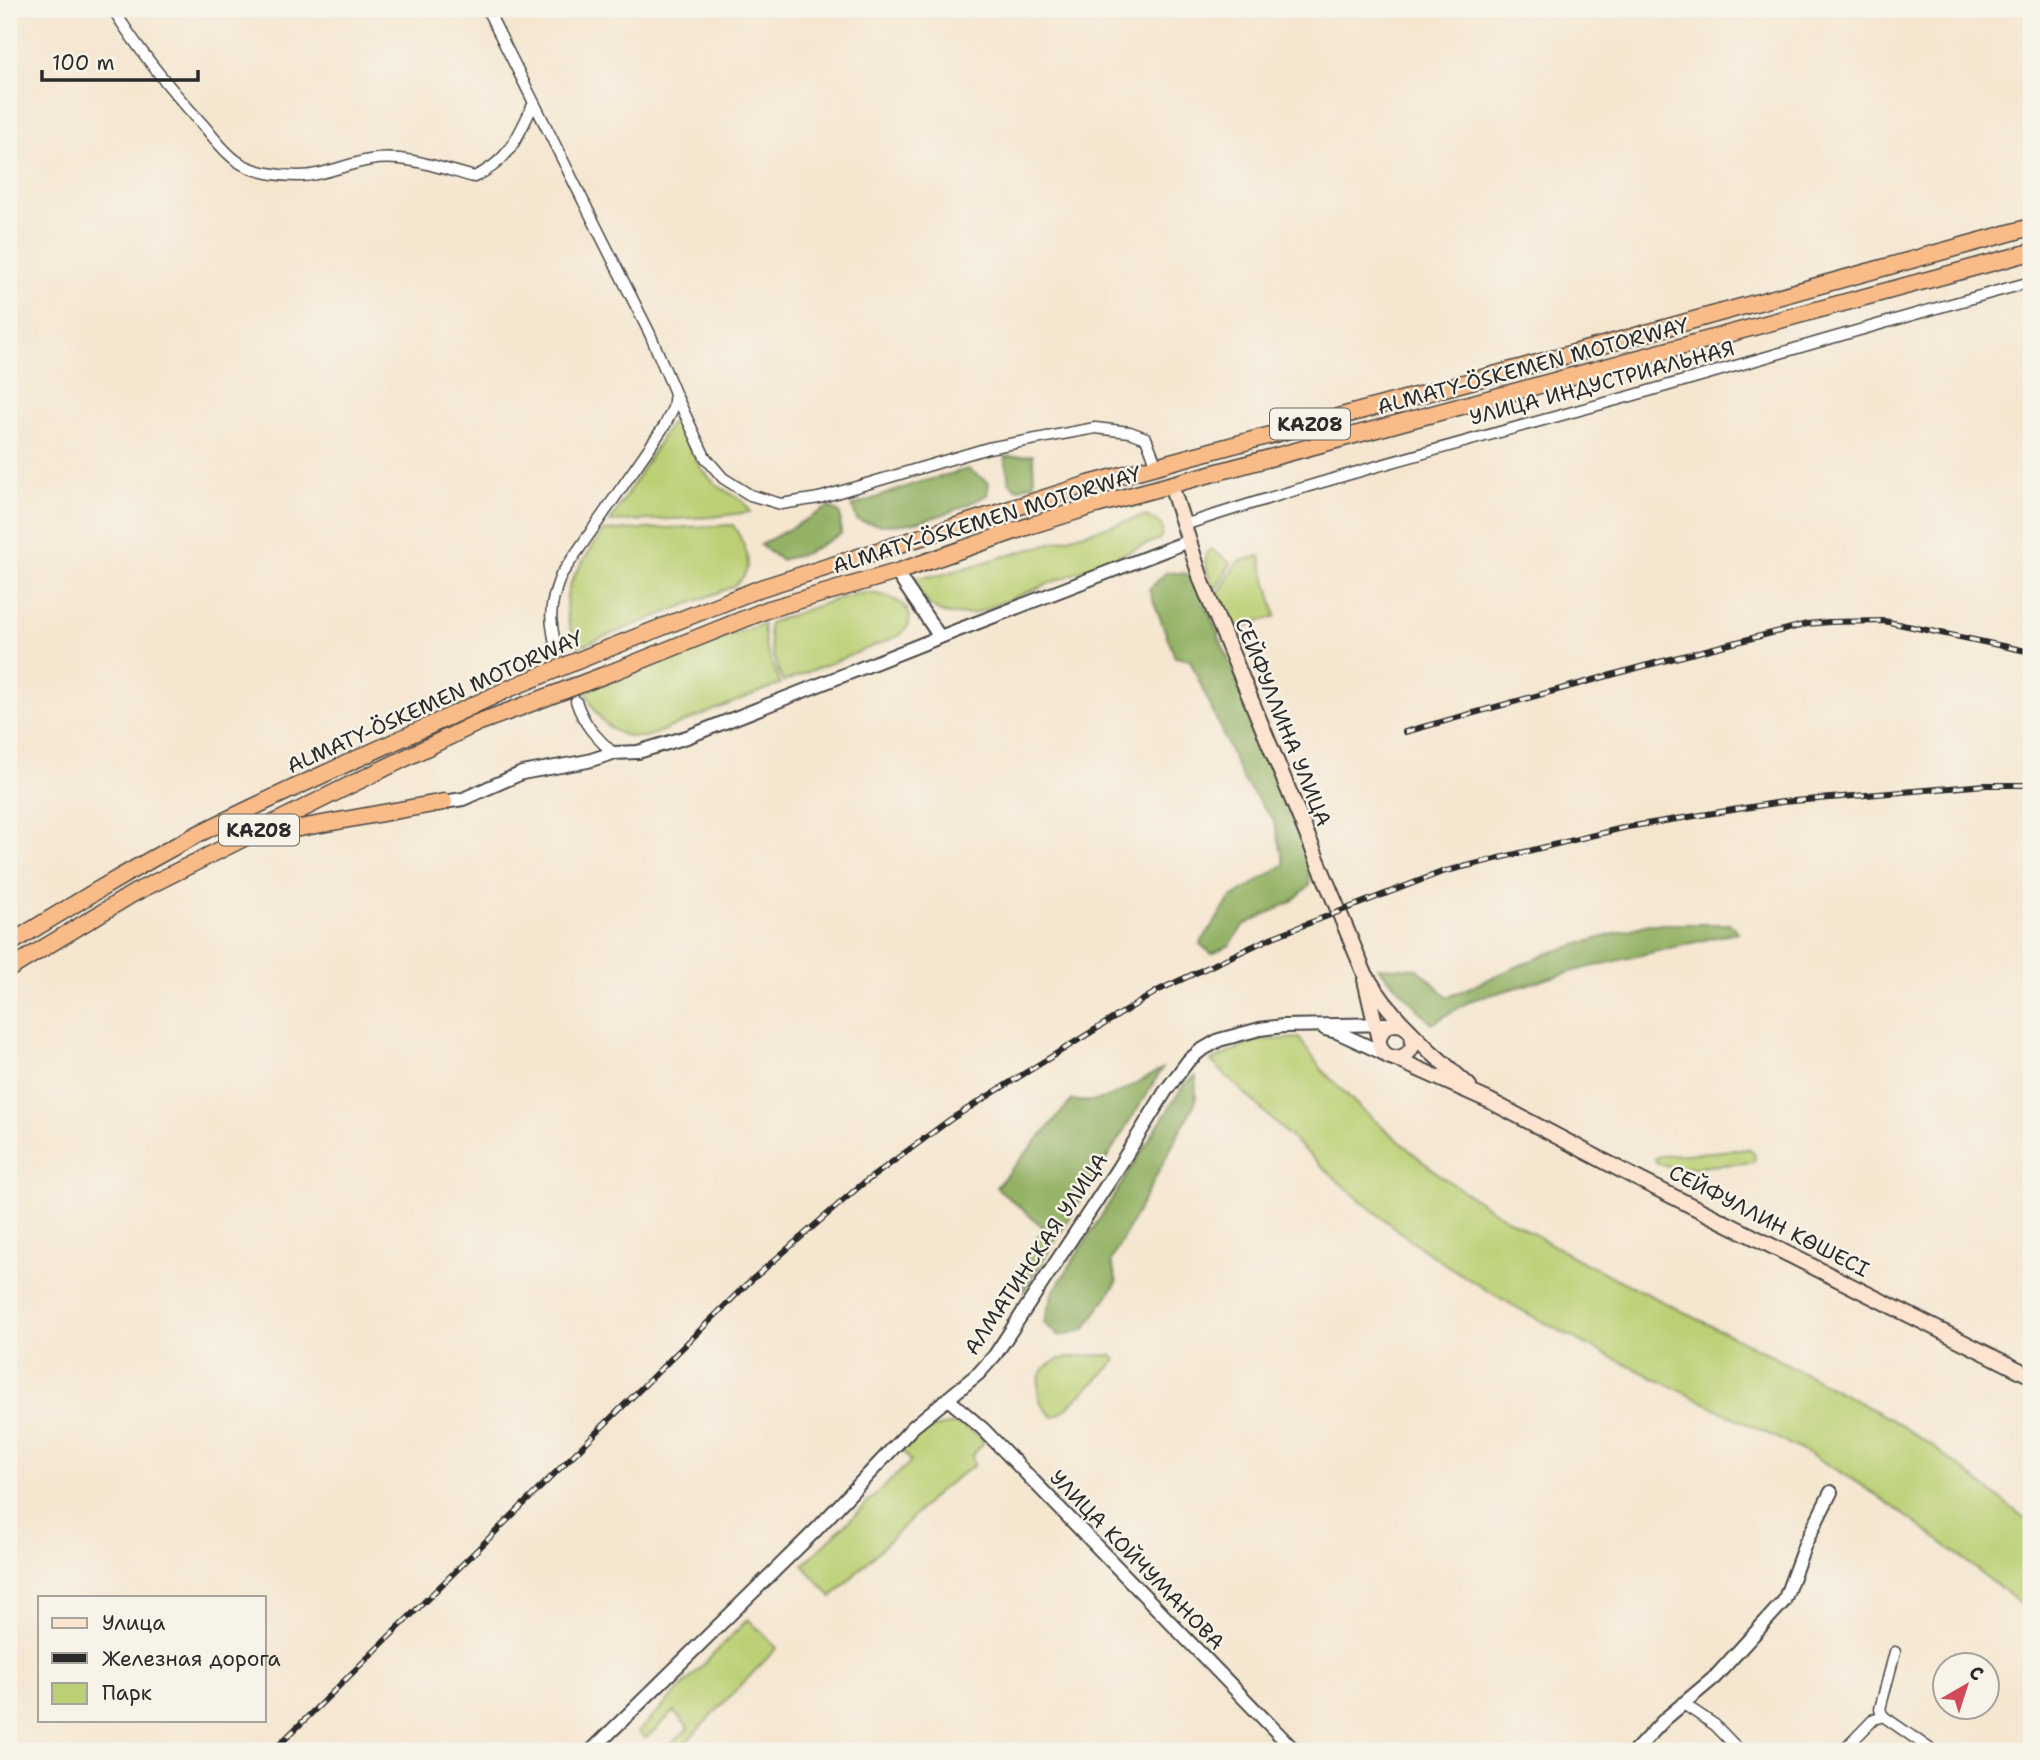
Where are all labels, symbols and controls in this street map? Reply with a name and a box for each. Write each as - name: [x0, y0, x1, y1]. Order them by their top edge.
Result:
- scale bar: [42, 38, 198, 82]
- text: 100 m: [52, 49, 115, 77]
- street label: ALMATY-ÖSKEMEN MOTORWAY: [1374, 311, 1692, 421]
- street label: УЛИЦА ИНДУСТРИАЛЬНАЯ: [1466, 334, 1738, 432]
- road number: KAZ08: [1270, 408, 1350, 440]
- street label: ALMATY-ÖSKEMEN MOTORWAY: [829, 459, 1145, 580]
- street label: СЕЙФУЛЛИНА УЛИЦА: [1228, 614, 1338, 830]
- street label: ALMATY-ÖSKEMEN MOTORWAY: [282, 624, 588, 780]
- road number: KAZ08: [219, 814, 299, 846]
- street label: АЛМАТИНСКАЯ УЛИЦА: [958, 1148, 1114, 1360]
- street label: СЕЙФУЛЛИН КӨШЕСІ: [1664, 1158, 1874, 1284]
- street label: УЛИЦА КОЙЧУМАНОВА: [1043, 1464, 1231, 1656]
- legend: [38, 1596, 266, 1722]
- text: Улица: [102, 1609, 165, 1637]
- text: Железная дорога: [102, 1645, 281, 1673]
- north arrow: [1932, 1652, 2002, 1722]
- text: С: [1964, 1660, 1989, 1687]
- text: Парк: [102, 1679, 152, 1707]

